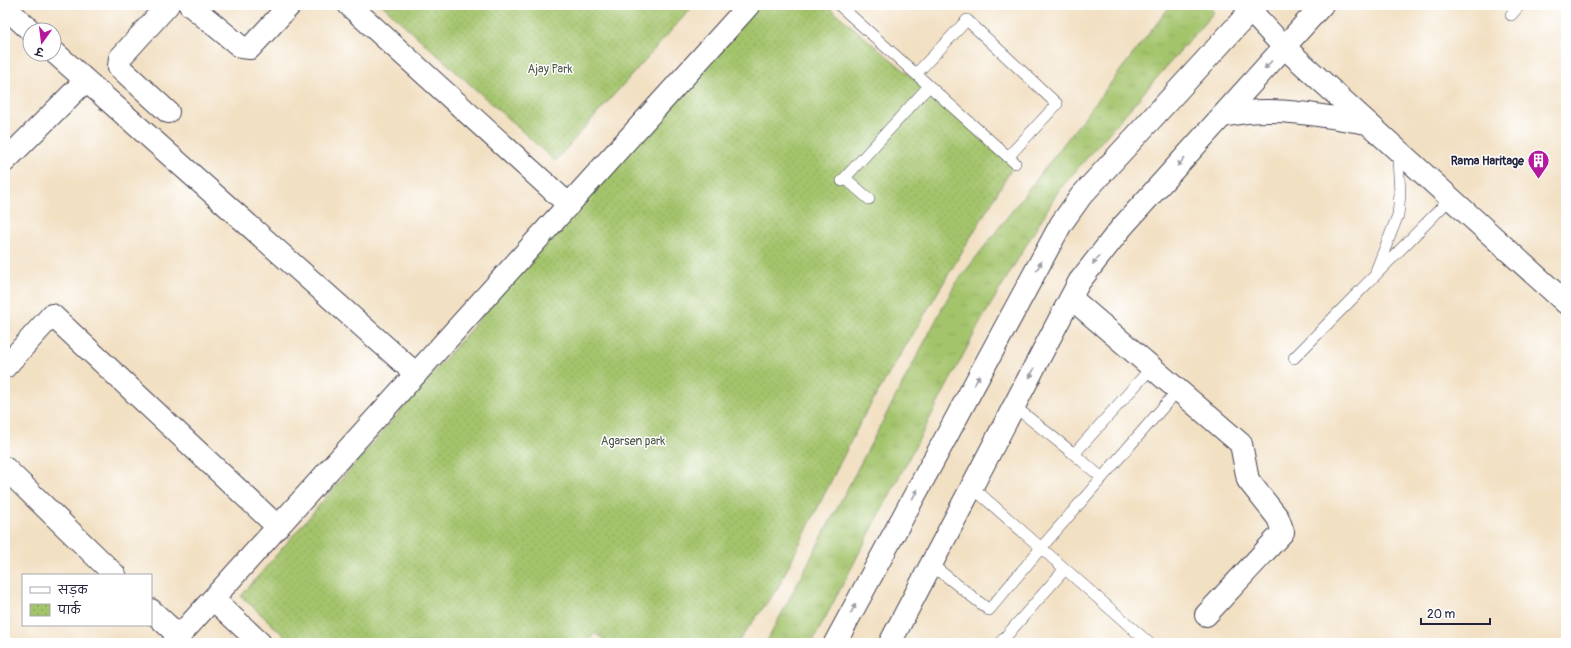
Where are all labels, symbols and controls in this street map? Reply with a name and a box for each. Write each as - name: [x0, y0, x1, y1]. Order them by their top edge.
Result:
- north arrow: [22, 22, 62, 62]
- text: उ: [33, 44, 46, 59]
- one-way arrow: [1263, 60, 1272, 71]
- park label: Ajay Park: [528, 62, 572, 77]
- building icon: Rama Haritage: [1526, 148, 1552, 181]
- place label: Rama Haritage: [1451, 154, 1525, 169]
- one-way arrow: [1176, 157, 1185, 167]
- one-way arrow: [1092, 255, 1100, 266]
- one-way arrow: [1035, 260, 1042, 272]
- one-way arrow: [1028, 367, 1035, 379]
- one-way arrow: [974, 374, 980, 386]
- park label: Agarsen park: [601, 434, 665, 449]
- one-way arrow: [912, 489, 918, 500]
- legend: [22, 574, 152, 626]
- text: सड़क: [57, 583, 89, 598]
- text: पार्क: [57, 600, 82, 618]
- scale bar: [1421, 600, 1490, 626]
- one-way arrow: [850, 603, 857, 615]
- text: 20 m: [1427, 607, 1456, 622]

